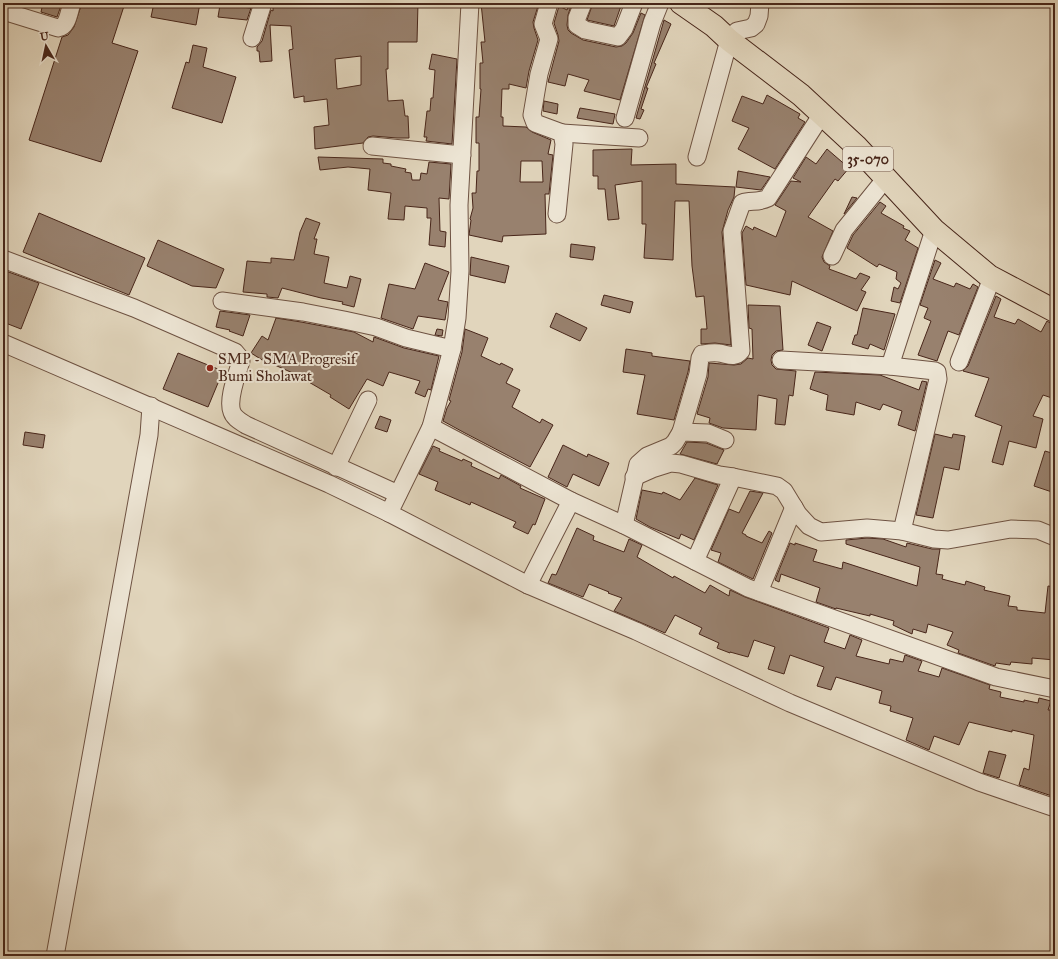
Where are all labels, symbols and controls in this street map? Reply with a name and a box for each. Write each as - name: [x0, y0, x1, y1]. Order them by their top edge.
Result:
- north arrow: [26, 26, 66, 66]
- text: U: [39, 29, 50, 44]
- road number: 35-070: [843, 147, 893, 171]
- place label: SMP - SMA Progresif Bumi Sholawat: [218, 350, 359, 385]
- marker: SMP - SMA Progresif Bumi Sholawat: [205, 363, 215, 373]

